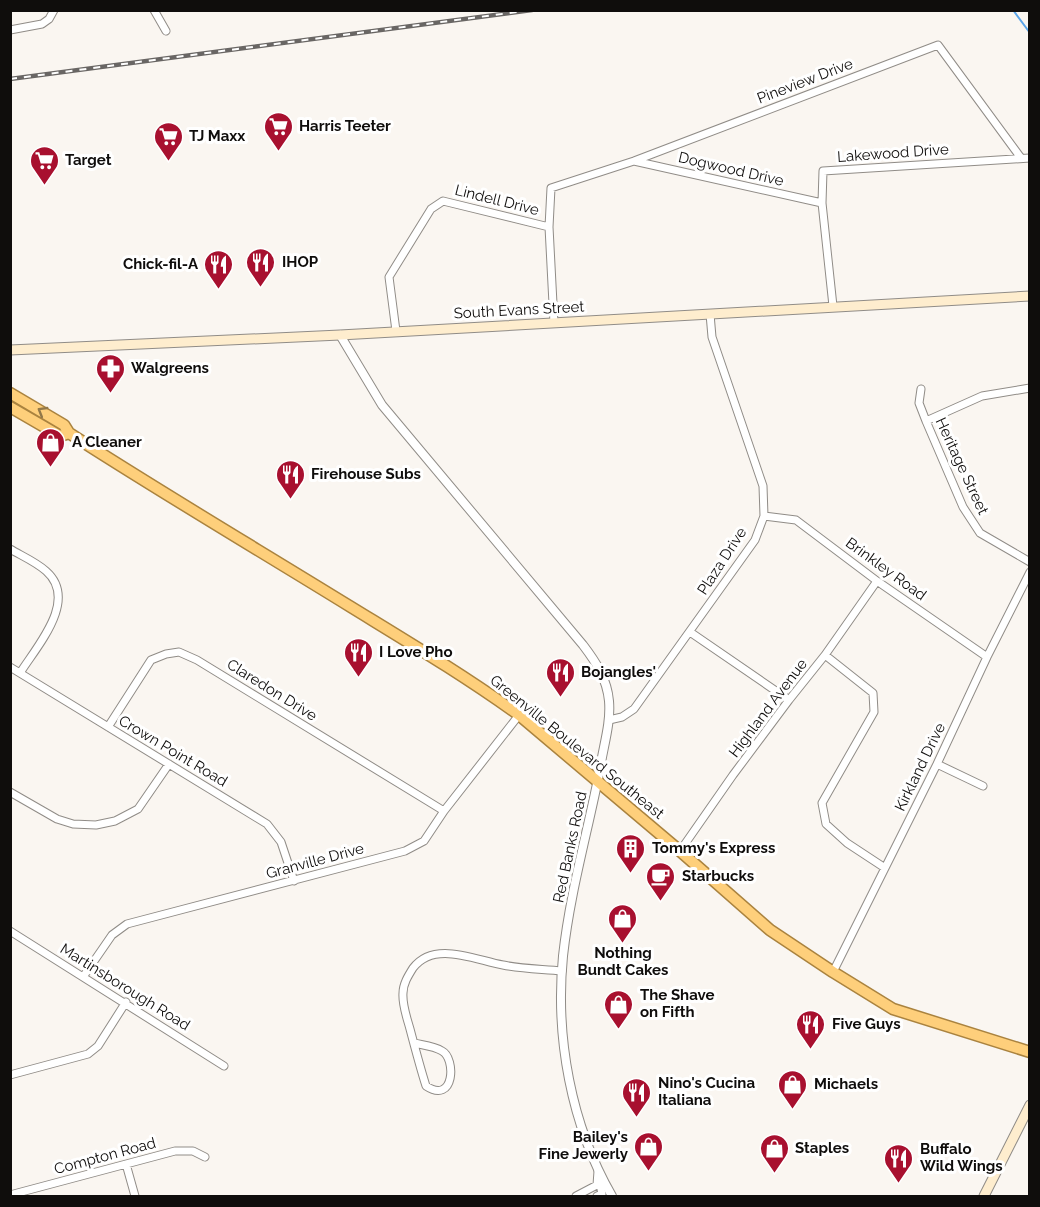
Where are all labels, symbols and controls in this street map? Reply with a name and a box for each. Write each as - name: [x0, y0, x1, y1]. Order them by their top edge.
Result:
- street label: Pineview Drive: [755, 54, 856, 108]
- supermarket icon: Harris Teeter: [262, 110, 294, 152]
- place label: Harris Teeter: [299, 117, 391, 135]
- supermarket icon: TJ Maxx: [152, 120, 184, 162]
- place label: TJ Maxx: [189, 127, 245, 145]
- street label: Lakewood Drive: [837, 140, 950, 166]
- supermarket icon: Target: [28, 144, 60, 186]
- street label: Dogwood Drive: [677, 148, 786, 190]
- place label: Target: [65, 151, 112, 169]
- street label: Lindell Drive: [453, 181, 541, 219]
- restaurant icon: IHOP: [245, 246, 277, 288]
- restaurant icon: Chick-fil-A: [203, 248, 235, 290]
- place label: IHOP: [282, 253, 319, 271]
- place label: Chick-fil-A: [123, 255, 199, 273]
- street label: South Evans Street: [453, 298, 585, 322]
- pharmacy icon: Walgreens: [94, 352, 126, 394]
- place label: Walgreens: [131, 359, 209, 377]
- one-way arrow: [38, 407, 48, 419]
- street label: Heritage Street: [932, 415, 992, 517]
- shop icon: A Cleaner: [35, 426, 67, 468]
- place label: A Cleaner: [72, 433, 142, 451]
- restaurant icon: Firehouse Subs: [274, 458, 306, 500]
- place label: Firehouse Subs: [311, 465, 421, 483]
- street label: Plaza Drive: [694, 524, 751, 598]
- street label: Brinkley Road: [842, 534, 930, 604]
- restaurant icon: I Love Pho: [342, 636, 374, 678]
- place label: I Love Pho: [379, 643, 452, 661]
- street label: Claredon Drive: [224, 655, 321, 725]
- street label: Highland Avenue: [725, 655, 811, 761]
- restaurant icon: Bojangles': [544, 656, 576, 698]
- place label: Bojangles': [581, 663, 656, 681]
- street label: Greenville Boulevard Southeast: [486, 671, 668, 823]
- street label: Crown Point Road: [115, 711, 231, 791]
- street label: Kirkland Drive: [891, 720, 949, 814]
- street label: Red Banks Road: [549, 790, 591, 904]
- building icon: Tommy's Express: [615, 832, 647, 874]
- street label: Granville Drive: [264, 839, 366, 883]
- place label: Tommy's Express: [652, 839, 775, 857]
- cafe icon: Starbucks: [645, 860, 677, 902]
- place label: Starbucks: [682, 867, 754, 885]
- shop icon: Nothing Bundt Cakes: [607, 902, 639, 944]
- street label: Martinsborough Road: [57, 940, 193, 1034]
- place label: Nothing Bundt Cakes: [578, 944, 668, 979]
- place label: The Shave on Fifth: [640, 986, 714, 1021]
- shop icon: The Shave on Fifth: [603, 988, 635, 1030]
- restaurant icon: Five Guys: [795, 1008, 827, 1050]
- place label: Five Guys: [832, 1015, 901, 1033]
- shop icon: Michaels: [777, 1068, 809, 1110]
- place label: Nino's Cucina Italiana: [658, 1074, 755, 1109]
- place label: Michaels: [814, 1075, 878, 1093]
- restaurant icon: Nino's Cucina Italiana: [621, 1076, 653, 1118]
- place label: Bailey's Fine Jewerly: [539, 1128, 629, 1163]
- shop icon: Bailey's Fine Jewerly: [633, 1130, 665, 1172]
- shop icon: Staples: [758, 1132, 790, 1174]
- street label: Compton Road: [52, 1134, 158, 1178]
- place label: Staples: [795, 1139, 849, 1157]
- place label: Buffalo Wild Wings: [920, 1140, 1003, 1175]
- restaurant icon: Buffalo Wild Wings: [883, 1142, 915, 1184]

